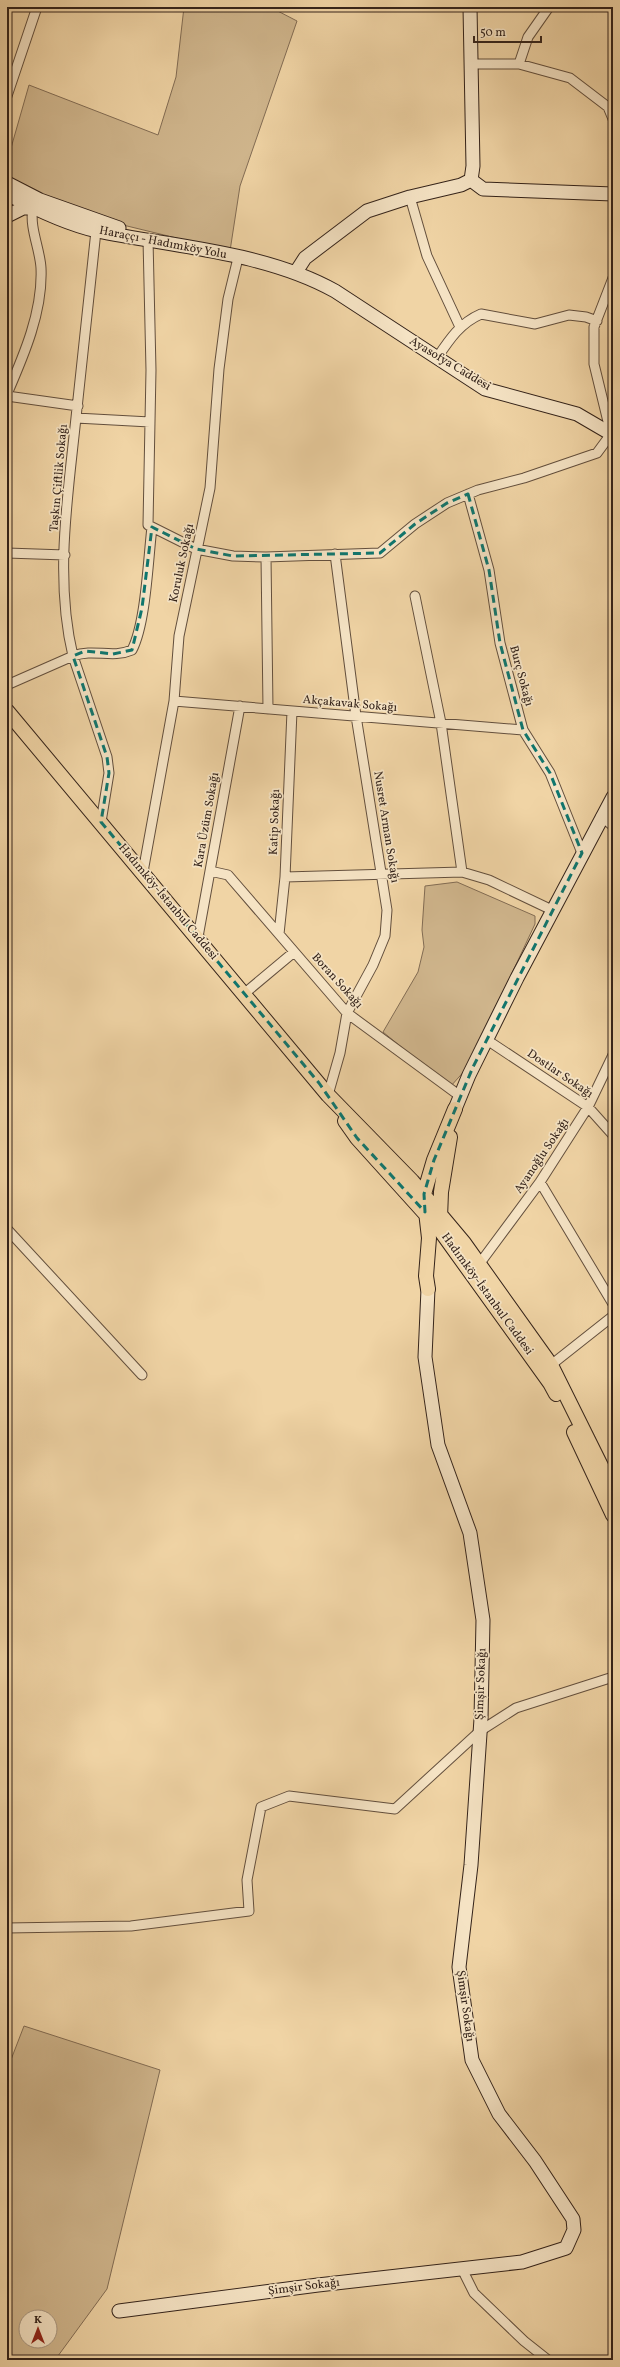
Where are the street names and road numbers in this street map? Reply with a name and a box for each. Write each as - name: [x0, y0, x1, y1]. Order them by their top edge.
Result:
- street label: Haraççı - Hadımköy Yolu: [98, 223, 228, 263]
- street label: Ayasofya Caddesi: [406, 333, 494, 395]
- street label: Taşkın Çiftlik Sokağı: [46, 423, 72, 533]
- street label: Koruluk Sokağı: [166, 522, 198, 604]
- street label: Burç Sokağı: [505, 644, 537, 708]
- street label: Akçakavak Sokağı: [302, 692, 398, 716]
- street label: Nusret Arman Sokağı: [369, 770, 403, 884]
- street label: Kara Üzüm Sokağı: [190, 771, 223, 869]
- street label: Katip Sokağı: [266, 788, 284, 855]
- street label: Hadımköy-İstanbul Caddesi: [115, 840, 222, 964]
- street label: Boran Sokağı: [308, 950, 366, 1012]
- street label: Dostlar Sokağı: [524, 1046, 597, 1102]
- street label: Ayanoğlu Sokağı: [511, 1115, 573, 1197]
- street label: Hadımköy-İstanbul Caddesi: [437, 1230, 537, 1359]
- street label: Şimşir Sokağı: [472, 1647, 490, 1720]
- street label: Şimşir Sokağı: [452, 1969, 478, 2043]
- street label: Şimşir Sokağı: [267, 2275, 341, 2299]

